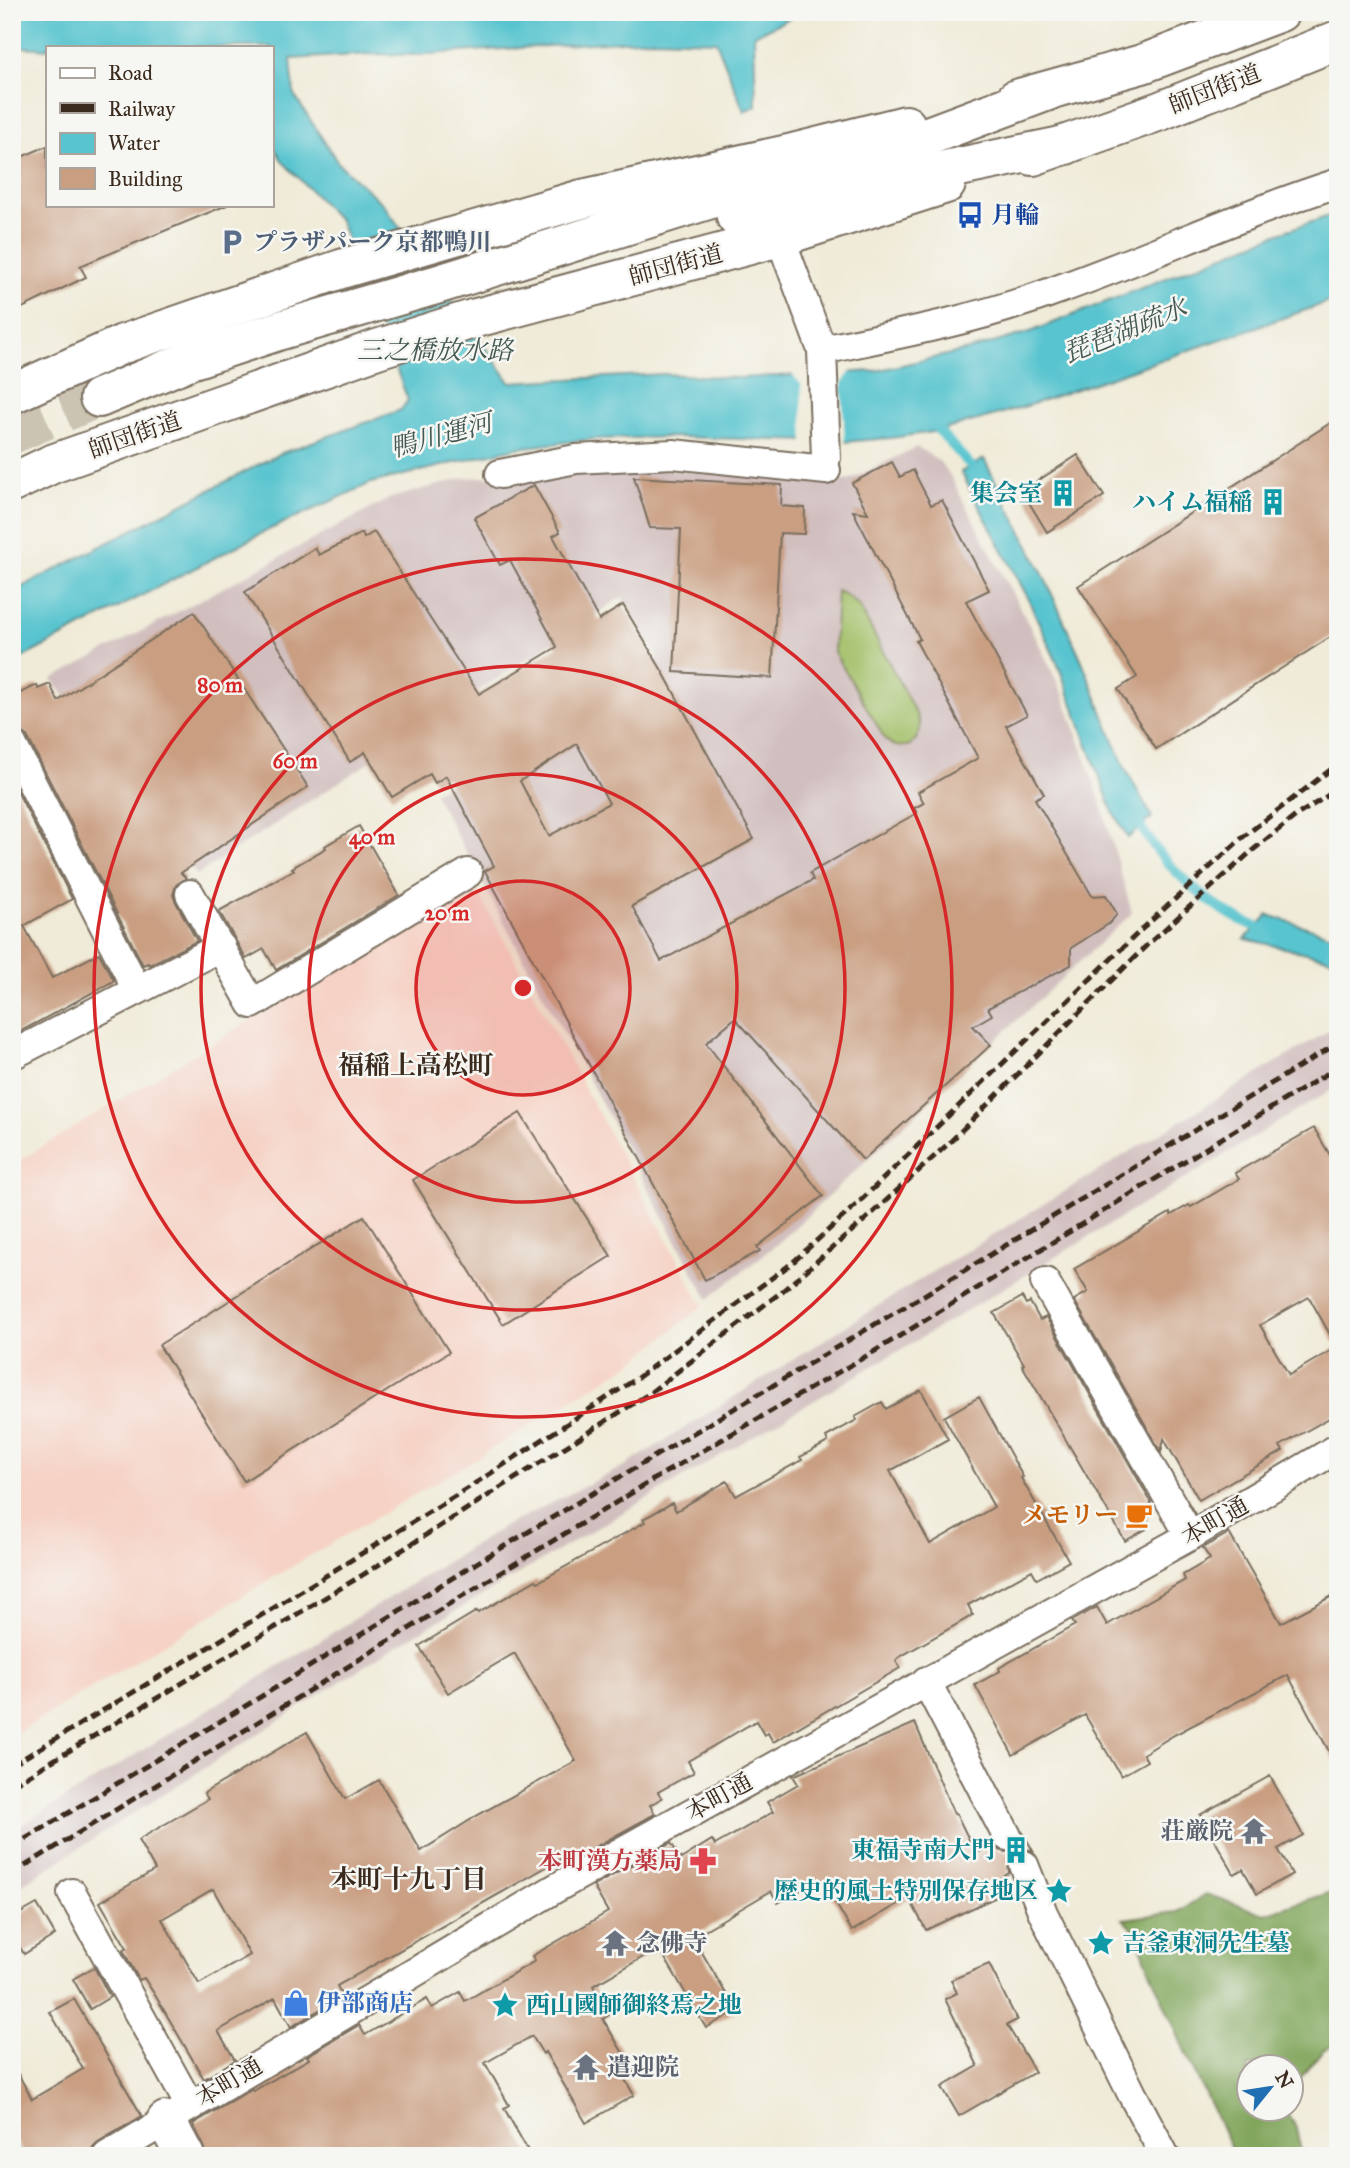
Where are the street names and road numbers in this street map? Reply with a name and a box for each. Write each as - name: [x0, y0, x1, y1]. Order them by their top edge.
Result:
- street label: 師団街道: [1165, 58, 1265, 120]
- street label: 師団街道: [626, 238, 726, 292]
- street label: 師団街道: [85, 405, 185, 465]
- street label: 本町通: [1176, 1490, 1254, 1552]
- street label: 本町通: [680, 1766, 758, 1828]
- street label: 本町通: [190, 2051, 268, 2113]

